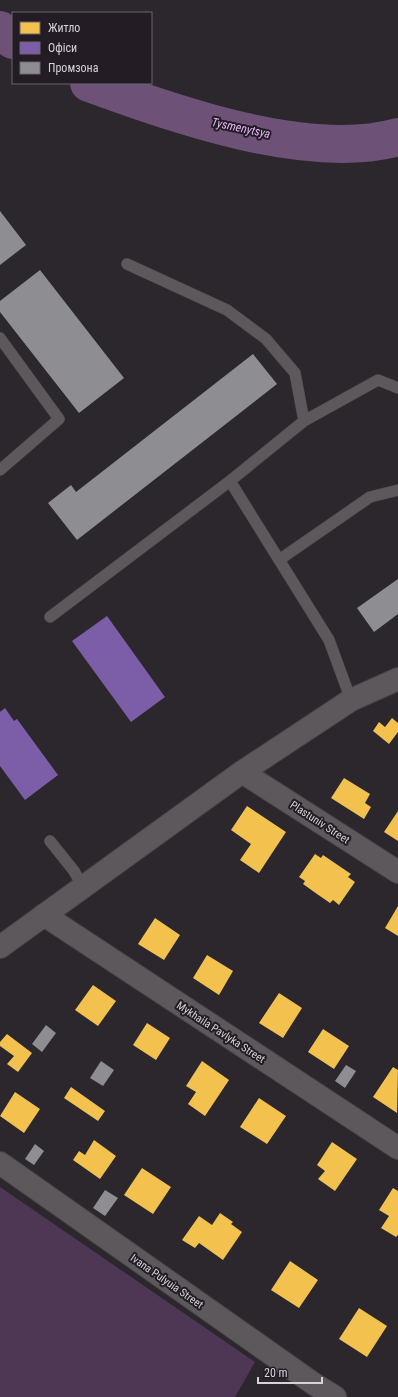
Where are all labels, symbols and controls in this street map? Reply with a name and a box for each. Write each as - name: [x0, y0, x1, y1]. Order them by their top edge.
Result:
- legend: [12, 12, 152, 84]
- text: Житло: [48, 21, 80, 35]
- text: Офіси: [48, 41, 77, 55]
- text: Промзона: [48, 61, 99, 75]
- water label: Tysmenytsya: [210, 115, 272, 141]
- street label: Plastuniv Street: [288, 798, 352, 846]
- street label: Mykhaila Pavlyka Street: [174, 999, 267, 1066]
- street label: Ivana Pulyuia Street: [128, 1252, 206, 1311]
- scale bar: [258, 1359, 322, 1385]
- text: 20 m: [264, 1366, 288, 1380]

